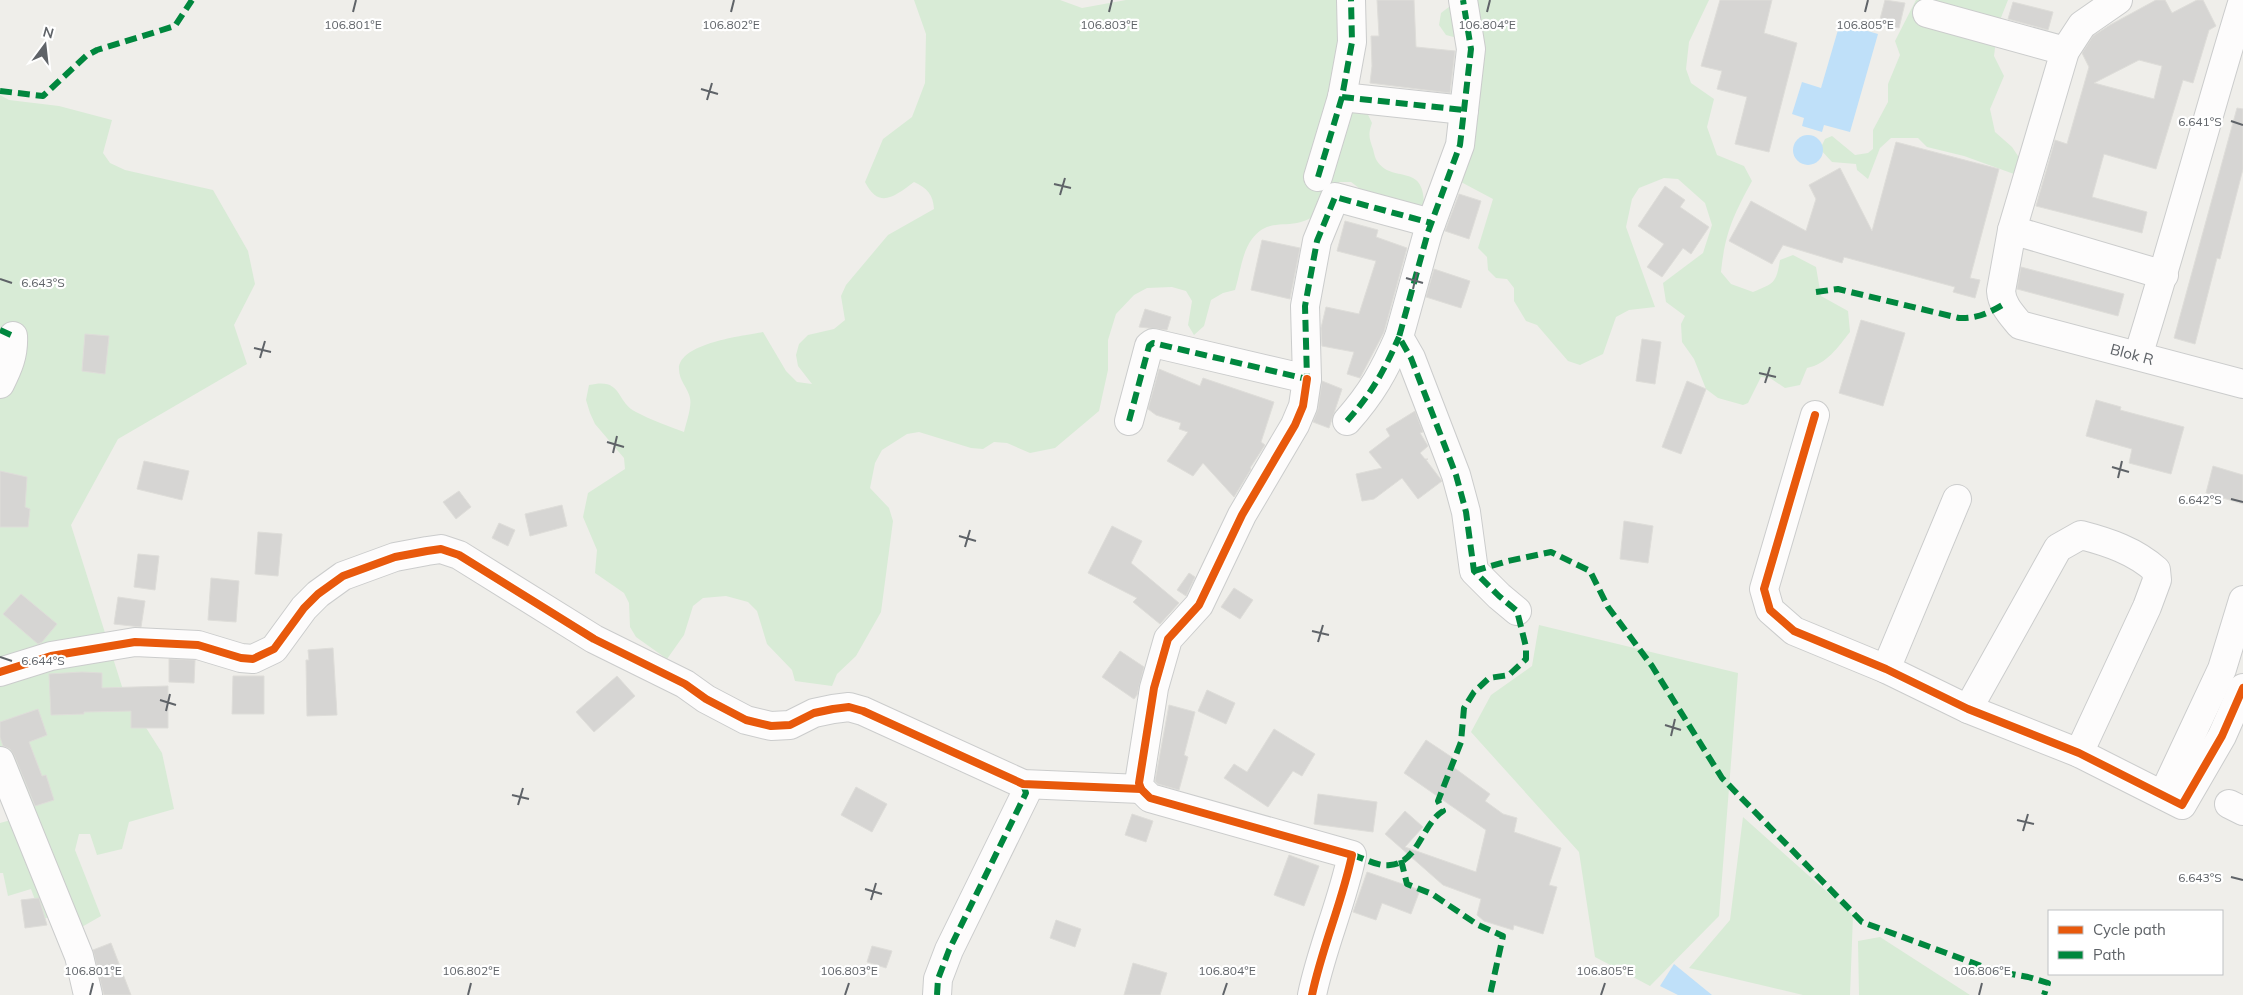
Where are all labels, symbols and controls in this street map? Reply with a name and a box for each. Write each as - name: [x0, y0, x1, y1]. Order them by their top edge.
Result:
- text: 106.801°E: [324, 17, 382, 32]
- text: 106.802°E: [702, 17, 760, 32]
- text: 106.803°E: [1080, 17, 1138, 32]
- text: 106.804°E: [1458, 17, 1516, 32]
- text: 106.805°E: [1836, 17, 1894, 32]
- north arrow: [20, 20, 70, 70]
- text: N: [41, 22, 56, 43]
- text: 6.641°S: [2178, 114, 2222, 129]
- text: 6.643°S: [21, 275, 65, 290]
- street label: Blok R: [2108, 339, 2156, 369]
- text: 6.642°S: [2178, 492, 2222, 507]
- text: 6.644°S: [21, 653, 65, 668]
- text: 6.643°S: [2178, 870, 2222, 885]
- legend: [2048, 910, 2223, 975]
- text: Cycle path: [2093, 920, 2166, 939]
- text: Path: [2093, 945, 2125, 964]
- text: 106.801°E: [64, 963, 122, 978]
- text: 106.802°E: [442, 963, 500, 978]
- text: 106.803°E: [820, 963, 878, 978]
- text: 106.804°E: [1198, 963, 1256, 978]
- text: 106.805°E: [1576, 963, 1634, 978]
- text: 106.806°E: [1953, 963, 2011, 978]

